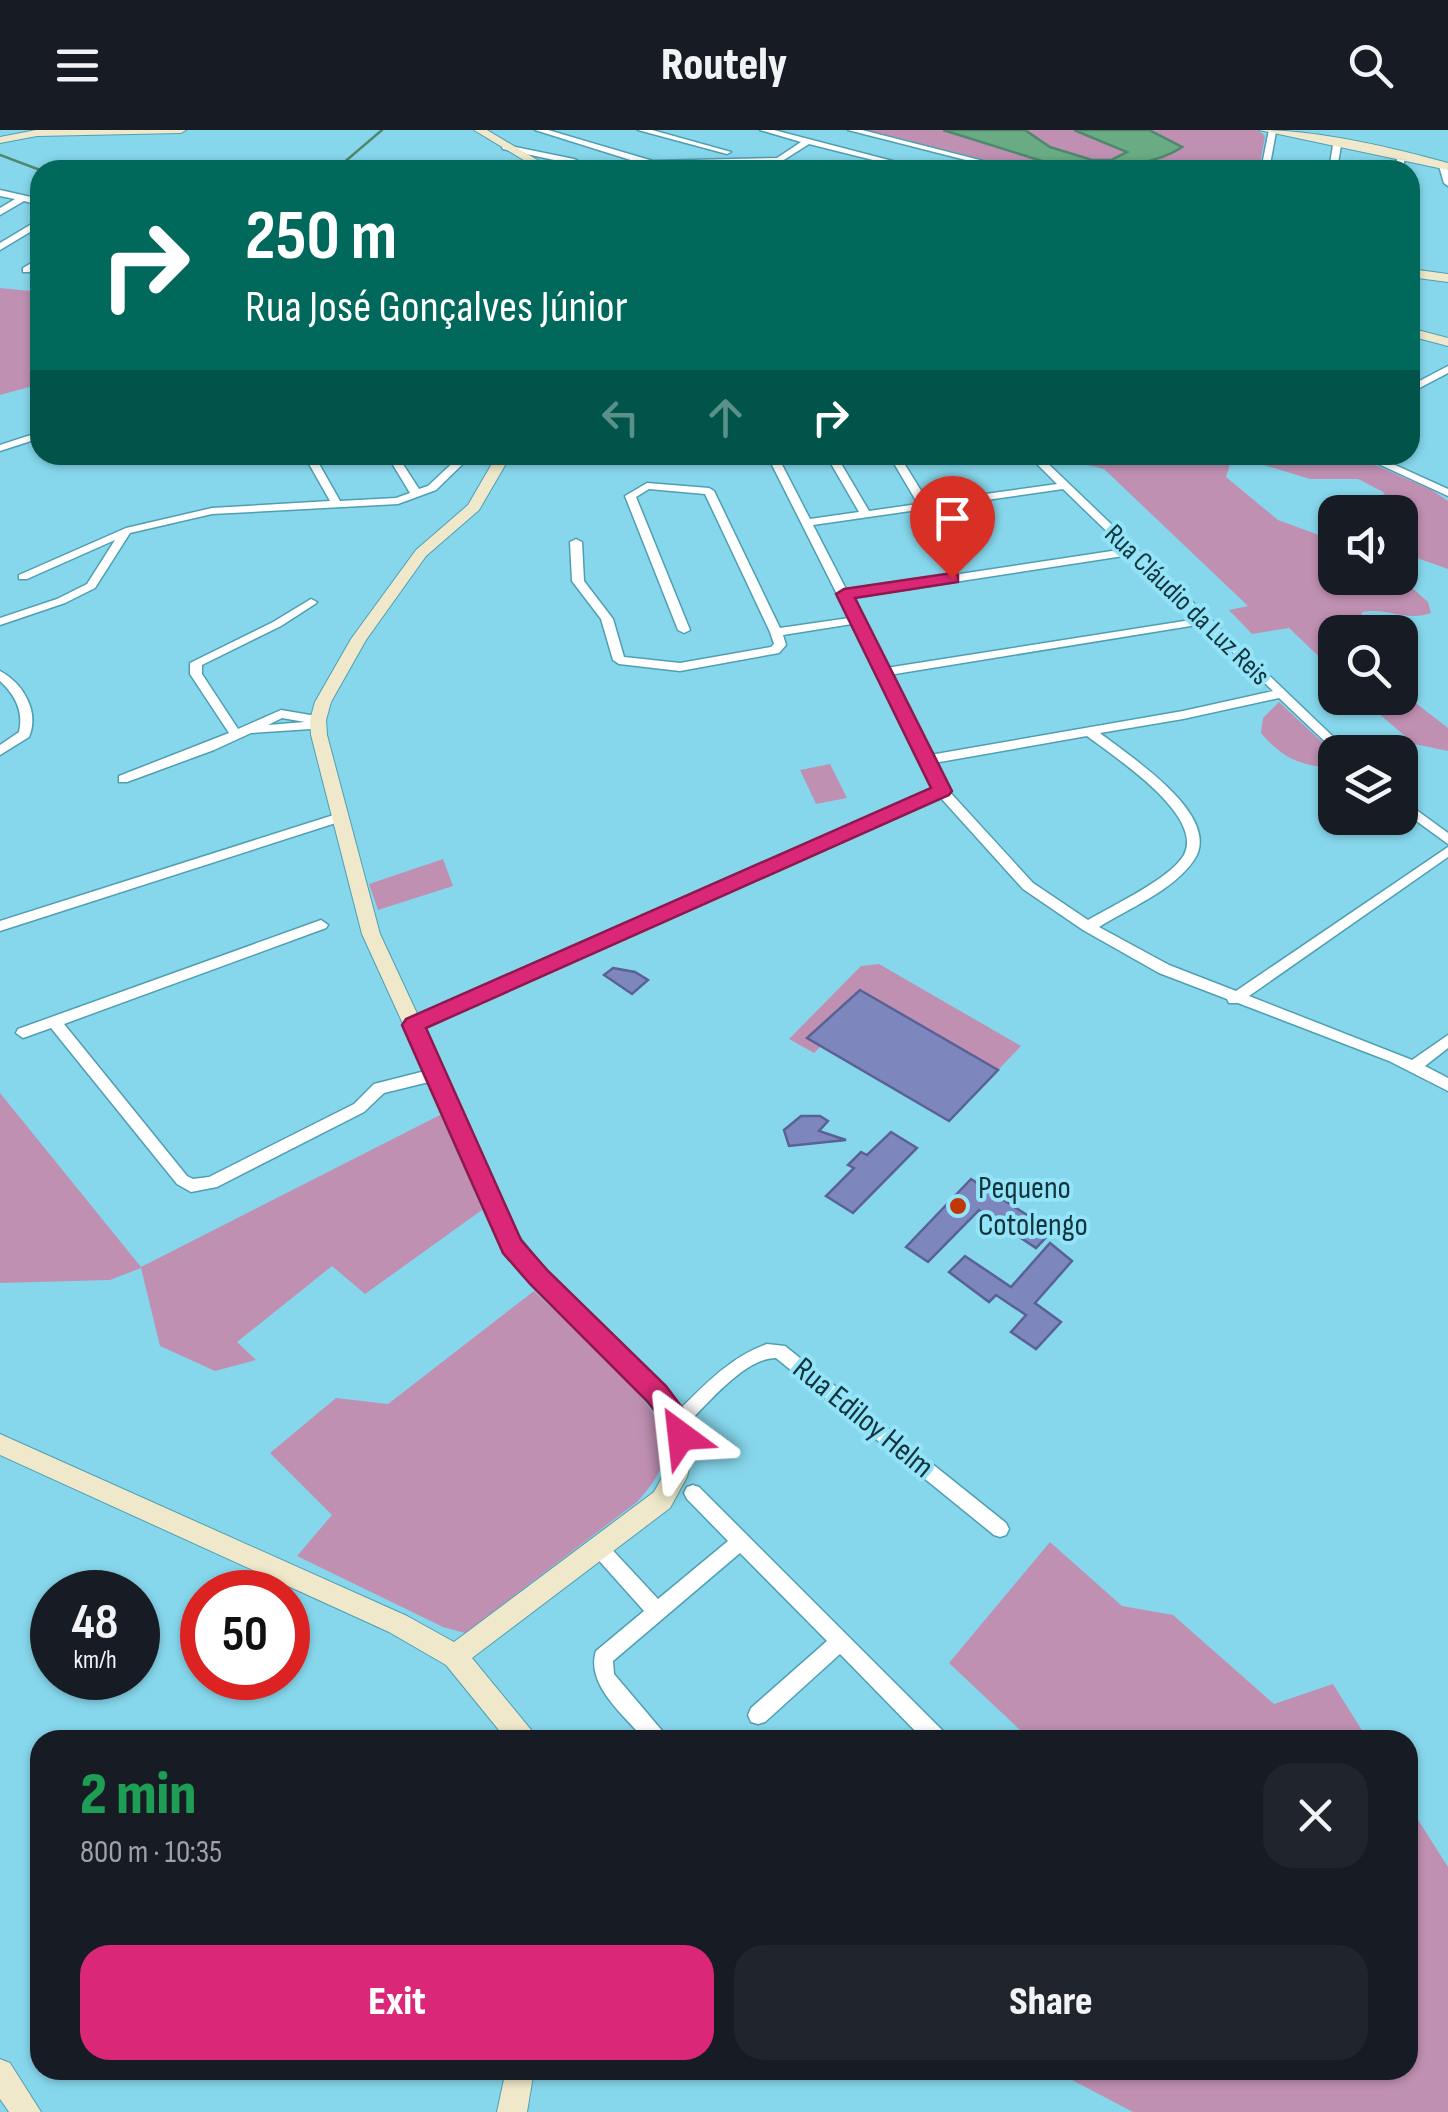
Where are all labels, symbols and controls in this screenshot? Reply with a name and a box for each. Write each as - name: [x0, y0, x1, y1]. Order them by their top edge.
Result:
- icon: menu: [50, 38, 105, 93]
- text: Routely: [661, 38, 787, 93]
- icon: search: [1343, 38, 1398, 93]
- text: 250 m: [245, 195, 397, 279]
- icon: right: [80, 200, 210, 330]
- text: Rua José Gonçalves Júnior: [245, 280, 628, 335]
- icon: left: [593, 390, 648, 445]
- icon: ahead: [698, 390, 753, 445]
- icon: right: [803, 390, 858, 445]
- pin: [910, 476, 995, 579]
- icon: arrive: [925, 491, 980, 546]
- map controls: [1318, 495, 1418, 835]
- button: sound: [1318, 495, 1418, 595]
- street label: Rua Cláudio da Luz Reis: [1098, 518, 1276, 692]
- button: search: [1318, 615, 1418, 715]
- button: layers: [1318, 735, 1418, 835]
- place label: Pequeno Cotolengo: [978, 1169, 1088, 1245]
- marker: Pequeno Cotolengo: [947, 1195, 969, 1217]
- street label: Rua Ediloy Helm: [785, 1349, 941, 1487]
- position arrow: [629, 1384, 733, 1488]
- speed limit sign: 50: [180, 1570, 310, 1700]
- text: 48: [72, 1593, 118, 1653]
- text: km/h: [73, 1645, 117, 1676]
- text: 2 min: [80, 1759, 196, 1831]
- button: close: [1263, 1763, 1368, 1868]
- text: 800 m · 10:35: [80, 1833, 222, 1872]
- button: Exit: [80, 1945, 714, 2060]
- button: Share: [734, 1945, 1368, 2060]

